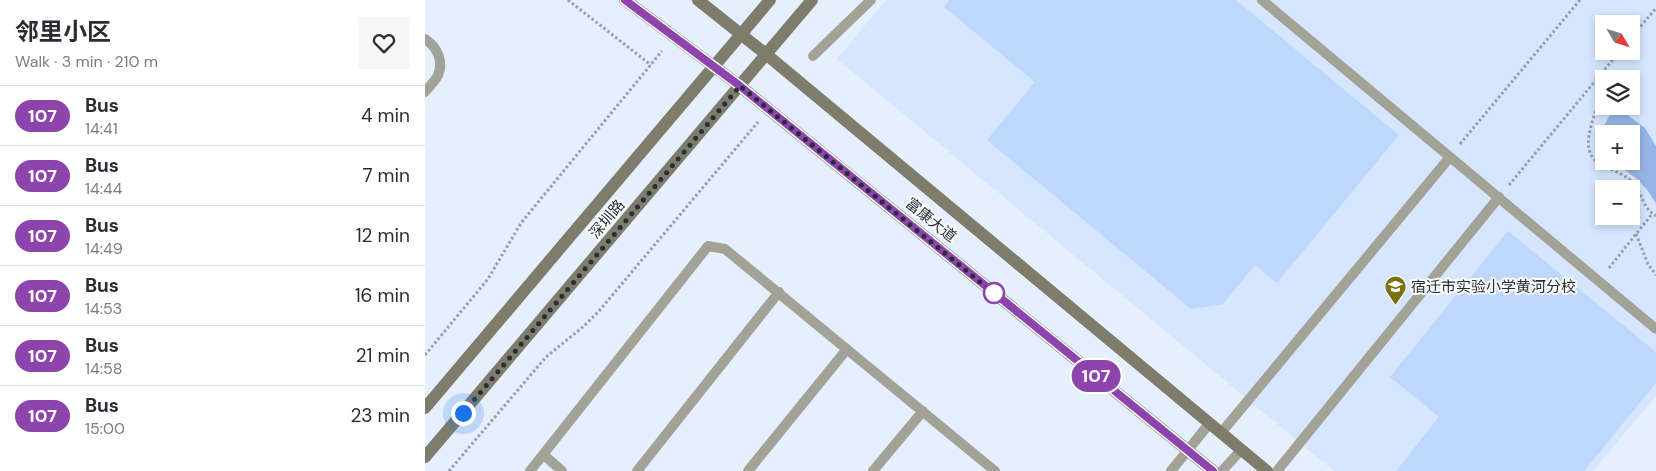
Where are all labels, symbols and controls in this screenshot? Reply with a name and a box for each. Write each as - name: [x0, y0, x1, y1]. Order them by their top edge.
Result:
- north arrow: [1595, 15, 1640, 60]
- map controls: [1595, 15, 1640, 225]
- text: 邻里小区: [15, 16, 111, 47]
- button: heart: [358, 17, 410, 69]
- text: Walk · 3 min · 210 m: [15, 51, 158, 72]
- button: layers: [1595, 70, 1640, 115]
- text: Bus: [85, 93, 119, 118]
- text: 4 min: [361, 103, 410, 128]
- text: 107: [28, 104, 57, 128]
- text: 14:41: [85, 118, 118, 139]
- button: +: [1595, 125, 1640, 170]
- text: Bus: [85, 153, 119, 178]
- text: 7 min: [362, 163, 410, 188]
- text: 107: [28, 164, 57, 188]
- text: 14:44: [85, 178, 122, 199]
- button: −: [1595, 180, 1640, 225]
- street label: 富康大道: [901, 193, 961, 247]
- street label: 深圳路: [585, 195, 629, 243]
- text: Bus: [85, 213, 119, 238]
- text: 12 min: [356, 223, 410, 248]
- text: 107: [28, 224, 57, 248]
- text: 14:49: [85, 238, 123, 259]
- text: Bus: [85, 273, 119, 298]
- school or university icon: 宿迁市实验小学黄河分校: [1383, 275, 1407, 306]
- place label: 宿迁市实验小学黄河分校: [1411, 277, 1576, 297]
- unlabelled marker: [983, 282, 1005, 304]
- text: 16 min: [355, 283, 410, 308]
- text: 107: [28, 284, 57, 308]
- text: 14:53: [85, 298, 122, 319]
- text: Bus: [85, 333, 119, 358]
- text: 21 min: [356, 343, 410, 368]
- text: 107: [28, 344, 57, 368]
- text: 14:58: [85, 358, 122, 379]
- line badge: 107: [1067, 360, 1125, 392]
- text: 107: [1082, 364, 1110, 388]
- text: Bus: [85, 393, 119, 418]
- your location: [451, 401, 476, 426]
- text: 23 min: [350, 403, 410, 428]
- text: 107: [28, 404, 57, 428]
- text: 15:00: [85, 418, 125, 439]

